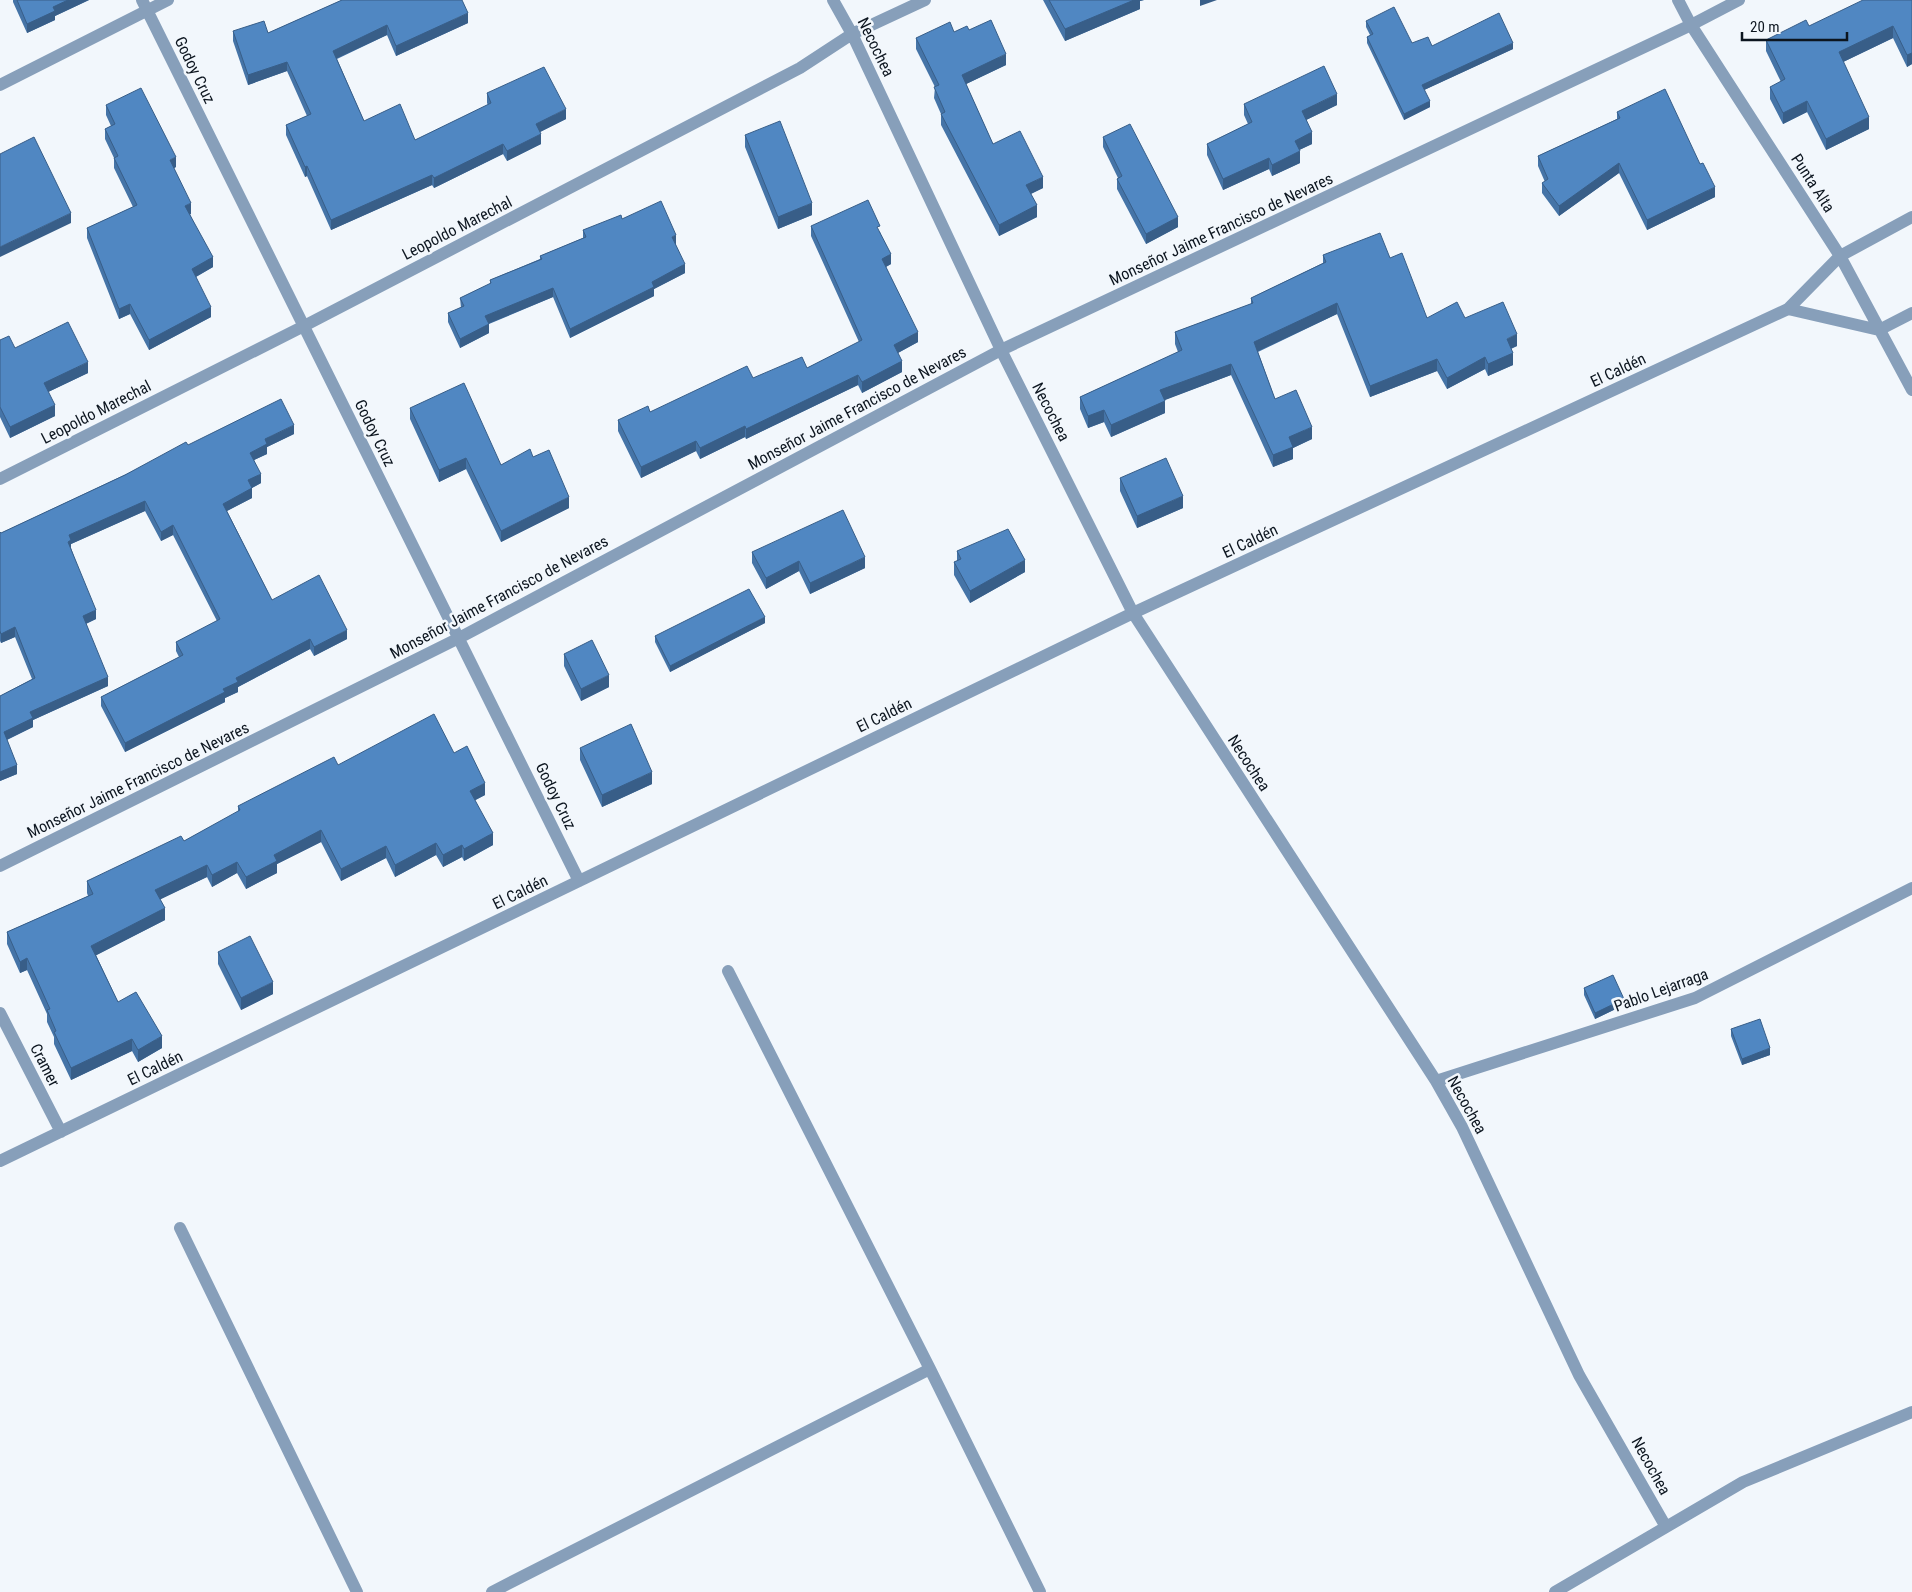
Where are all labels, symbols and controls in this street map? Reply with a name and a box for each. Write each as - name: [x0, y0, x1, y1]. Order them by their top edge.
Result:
- scale bar: [1742, 10, 1847, 42]
- street label: Necochea: [854, 14, 898, 80]
- text: 20 m: [1750, 18, 1780, 36]
- street label: Godoy Cruz: [171, 33, 219, 107]
- street label: Punta Alta: [1787, 150, 1839, 216]
- street label: Monseñor Jaime Francisco de Nevares: [1106, 169, 1336, 289]
- street label: Leopoldo Marechal: [399, 192, 515, 264]
- street label: Monseñor Jaime Francisco de Nevares: [745, 342, 969, 474]
- street label: El Caldén: [1587, 349, 1649, 391]
- street label: Leopoldo Marechal: [38, 376, 154, 448]
- street label: Necochea: [1028, 380, 1074, 444]
- street label: Godoy Cruz: [351, 396, 399, 470]
- street label: El Caldén: [1219, 520, 1281, 562]
- street label: Monseñor Jaime Francisco de Nevares: [387, 531, 611, 663]
- street label: El Caldén: [853, 694, 915, 736]
- street label: Monseñor Jaime Francisco de Nevares: [24, 718, 252, 842]
- street label: Necochea: [1224, 731, 1274, 795]
- street label: Godoy Cruz: [532, 759, 580, 833]
- street label: El Caldén: [489, 871, 551, 913]
- street label: Pablo Lejarraga: [1611, 964, 1711, 1016]
- street label: Cramer: [26, 1040, 64, 1090]
- street label: El Caldén: [124, 1047, 186, 1089]
- street label: Necochea: [1443, 1073, 1491, 1137]
- street label: Necochea: [1627, 1434, 1675, 1498]

